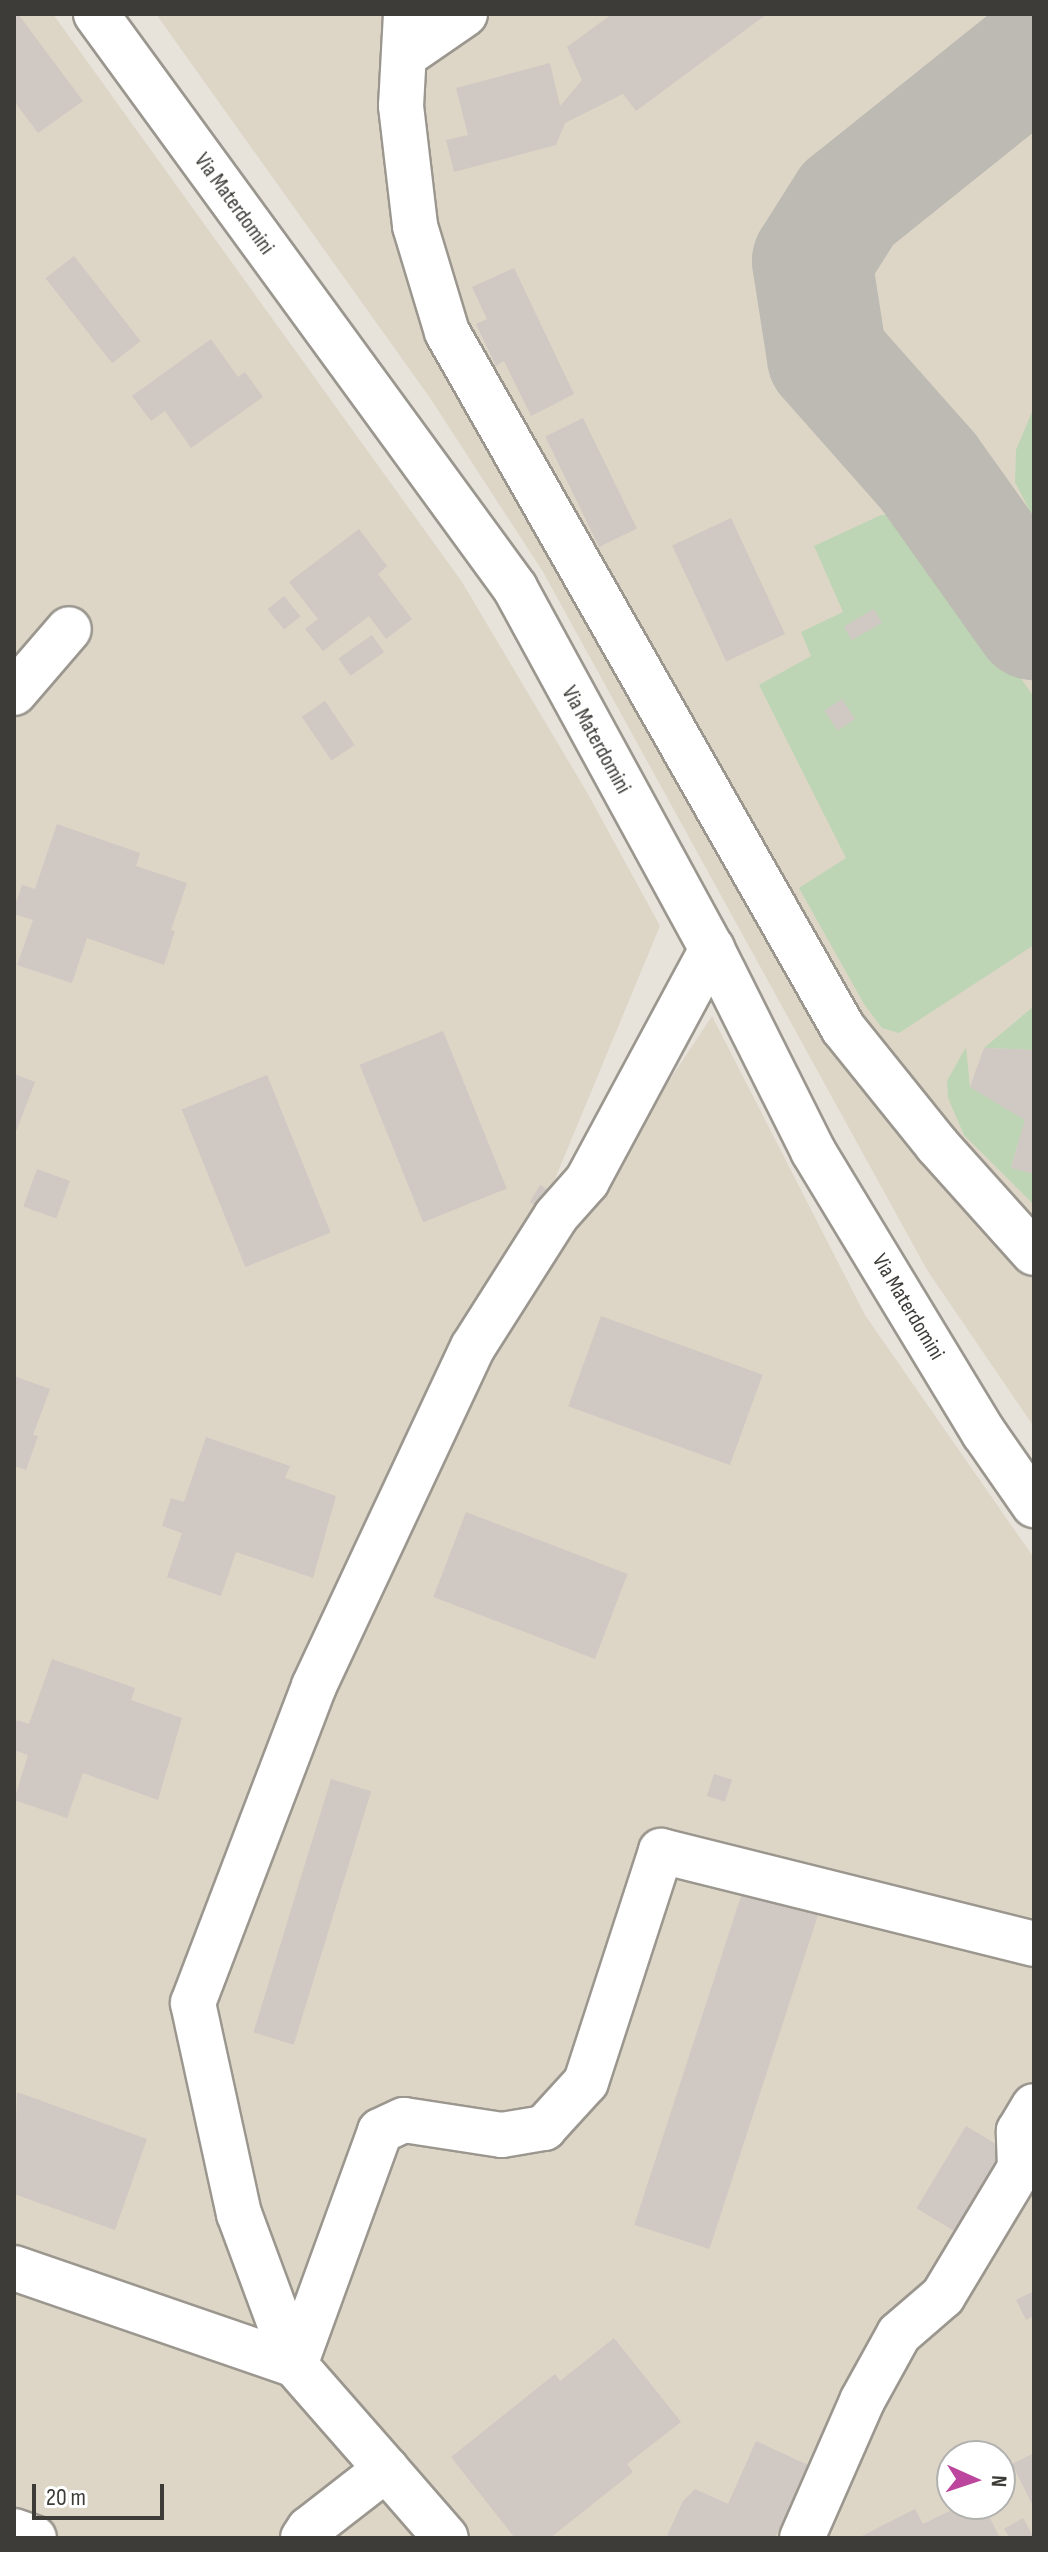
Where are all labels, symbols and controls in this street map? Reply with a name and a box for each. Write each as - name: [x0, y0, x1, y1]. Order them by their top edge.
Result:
- street label: Via Materdomini: [188, 148, 280, 260]
- street label: Via Materdomini: [556, 682, 636, 798]
- street label: Via Materdomini: [866, 1249, 950, 1365]
- north arrow: [936, 2440, 1016, 2520]
- scale bar: [36, 2468, 168, 2518]
- text: N: [985, 2475, 1012, 2488]
- text: 20 m: [46, 2483, 86, 2512]

